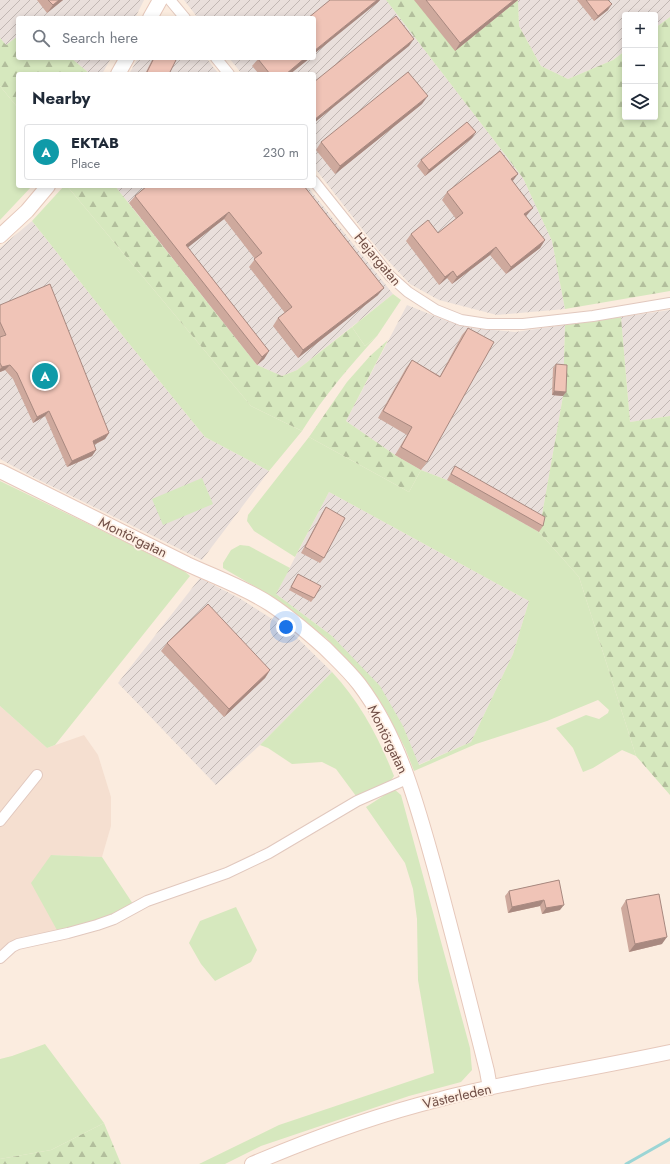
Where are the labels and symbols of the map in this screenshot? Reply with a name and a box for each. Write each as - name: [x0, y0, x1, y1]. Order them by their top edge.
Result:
- street label: Hejargatan: [350, 228, 406, 290]
- pin: A: [32, 361, 58, 391]
- street label: Montörgatan: [95, 512, 171, 562]
- your location: [276, 617, 296, 637]
- street label: Montörgatan: [363, 701, 413, 777]
- street label: Västerleden: [421, 1078, 493, 1114]

